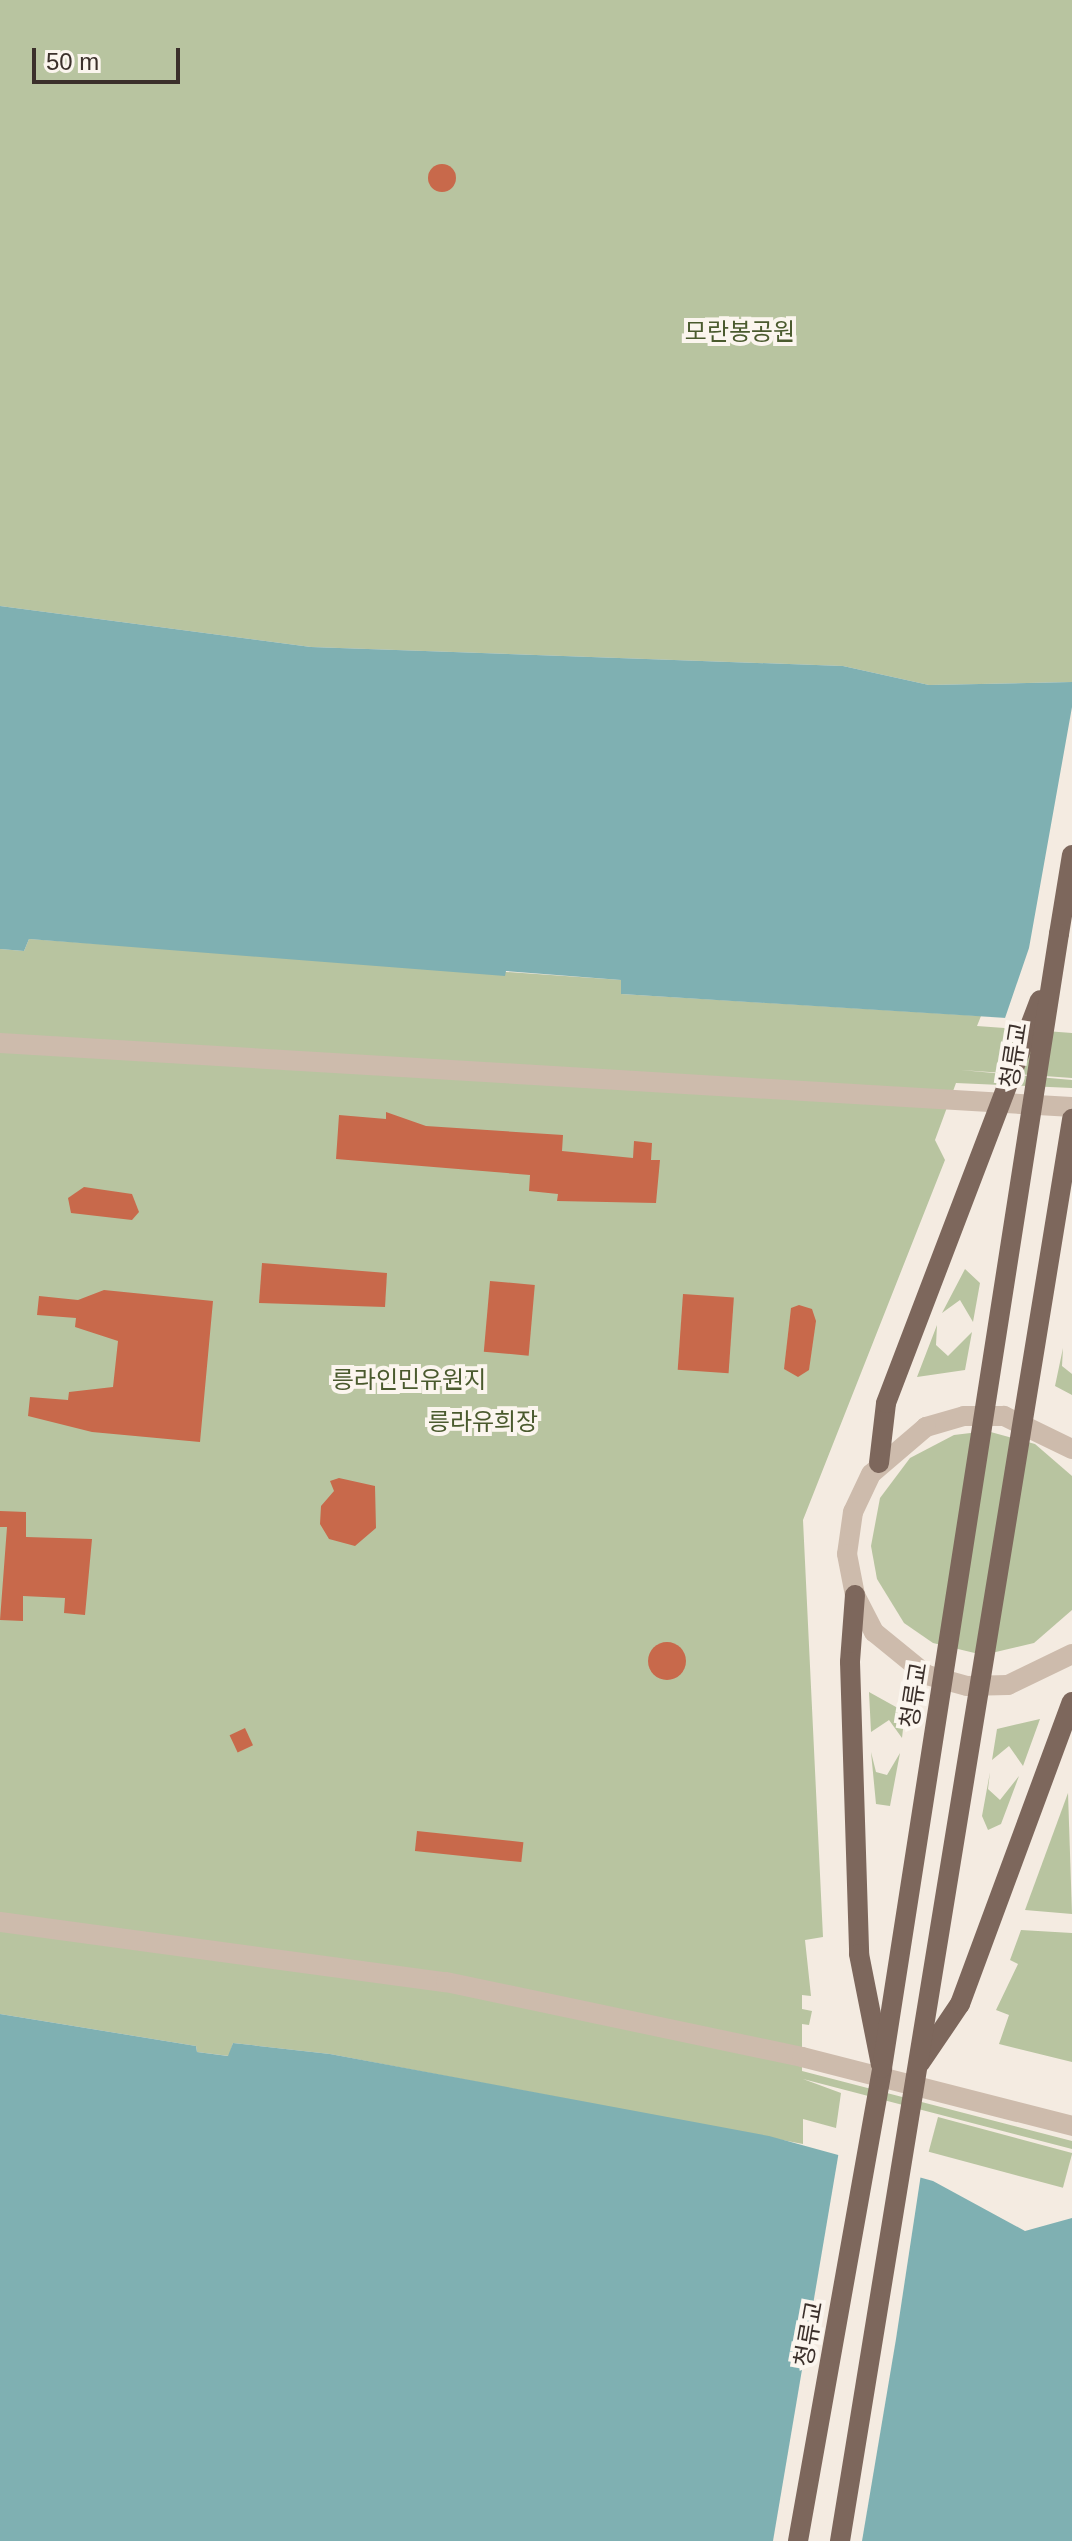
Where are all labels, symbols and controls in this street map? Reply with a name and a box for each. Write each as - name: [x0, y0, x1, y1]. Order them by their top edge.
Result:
- scale bar: [36, 32, 184, 82]
- text: 50 m: [46, 48, 99, 75]
- park label: 모란봉공원: [685, 318, 795, 346]
- street label: 청류교: [995, 1020, 1033, 1090]
- park label: 릉라인민유원지: [332, 1366, 486, 1394]
- park label: 릉라유희장: [428, 1408, 538, 1436]
- street label: 청류교: [895, 1660, 933, 1730]
- street label: 청류교: [789, 2299, 829, 2369]

